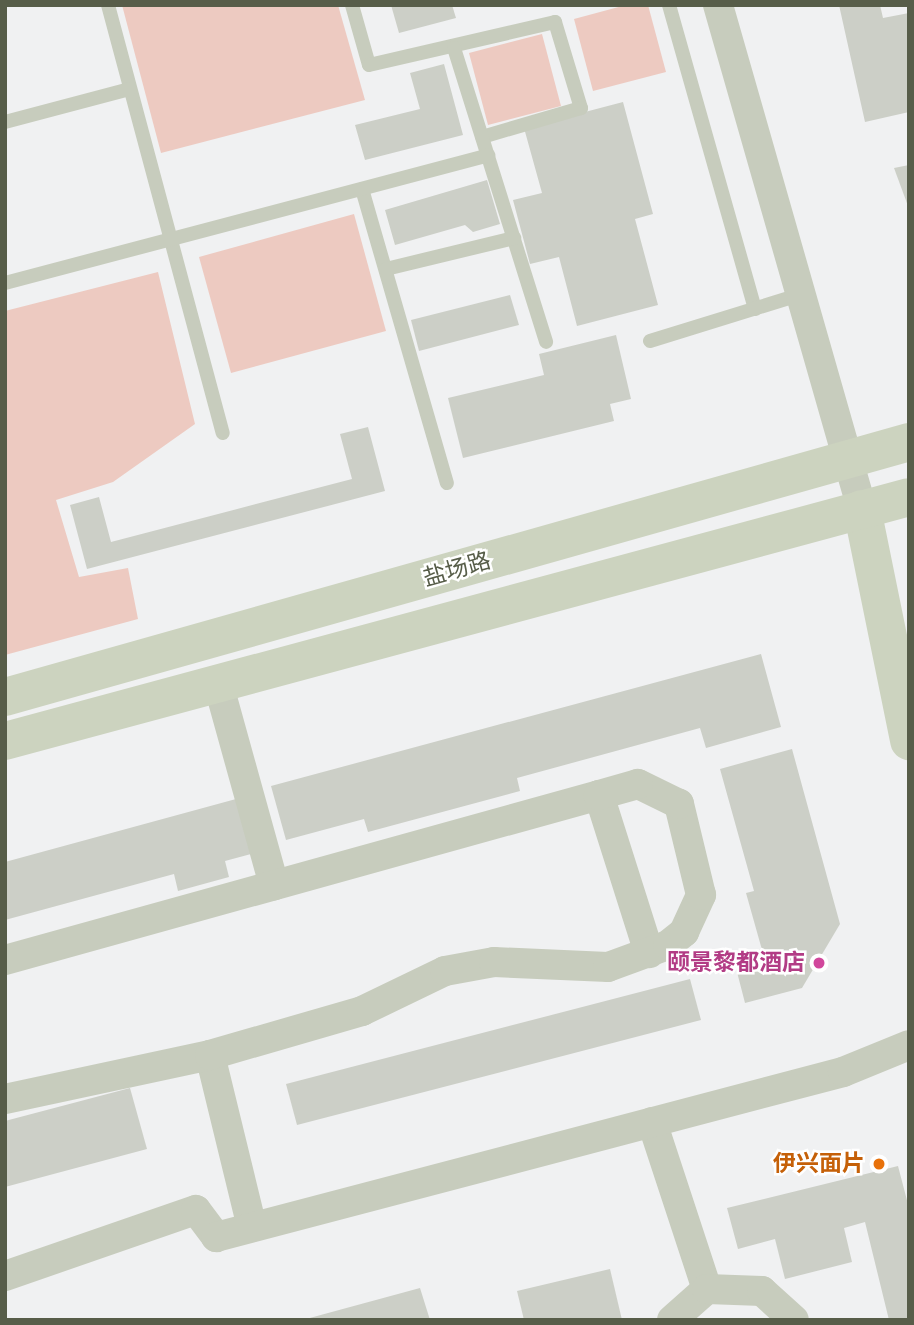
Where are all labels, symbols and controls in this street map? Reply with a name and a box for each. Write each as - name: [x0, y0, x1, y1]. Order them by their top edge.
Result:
- street label: 盐场路: [420, 547, 494, 593]
- place label: 颐景黎都酒店: [667, 949, 805, 977]
- marker: 颐景黎都酒店: [811, 955, 827, 971]
- place label: 伊兴面片: [773, 1150, 865, 1178]
- marker: 伊兴面片: [871, 1156, 887, 1172]

